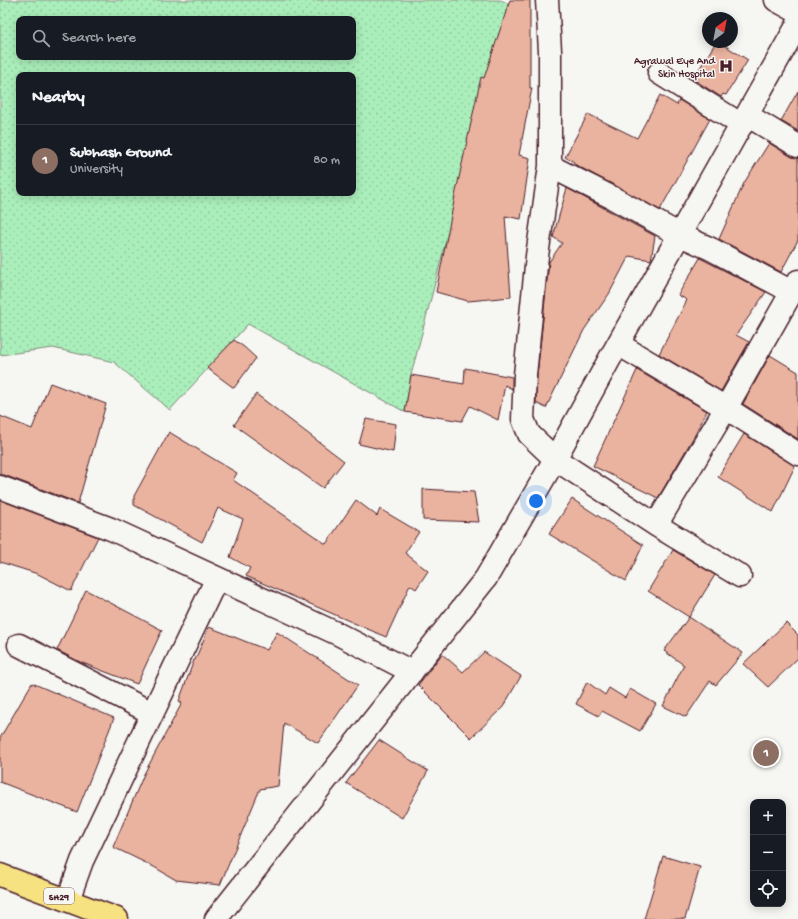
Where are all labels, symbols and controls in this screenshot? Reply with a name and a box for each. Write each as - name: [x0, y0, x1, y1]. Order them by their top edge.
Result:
- north arrow: [702, 12, 738, 48]
- search box: [16, 16, 356, 60]
- icon: search: [30, 27, 52, 49]
- text: Search here: [62, 29, 136, 47]
- place label: Agrawal Eye And Skin Hospital: [634, 56, 717, 81]
- hospital icon: Agrawal Eye And Skin Hospital: [718, 58, 734, 74]
- text: Nearby: [32, 88, 85, 108]
- text: Subhash Ground: [70, 144, 171, 162]
- text: 1: [42, 153, 48, 168]
- text: 80 m: [313, 153, 340, 168]
- text: University: [70, 162, 123, 177]
- your location: [526, 491, 546, 511]
- pin: 1: [753, 738, 779, 768]
- map controls: [750, 799, 786, 907]
- button: +: [750, 799, 786, 835]
- button: −: [750, 835, 786, 871]
- button: locate: [750, 871, 786, 907]
- road number: SH29: [44, 888, 74, 904]

